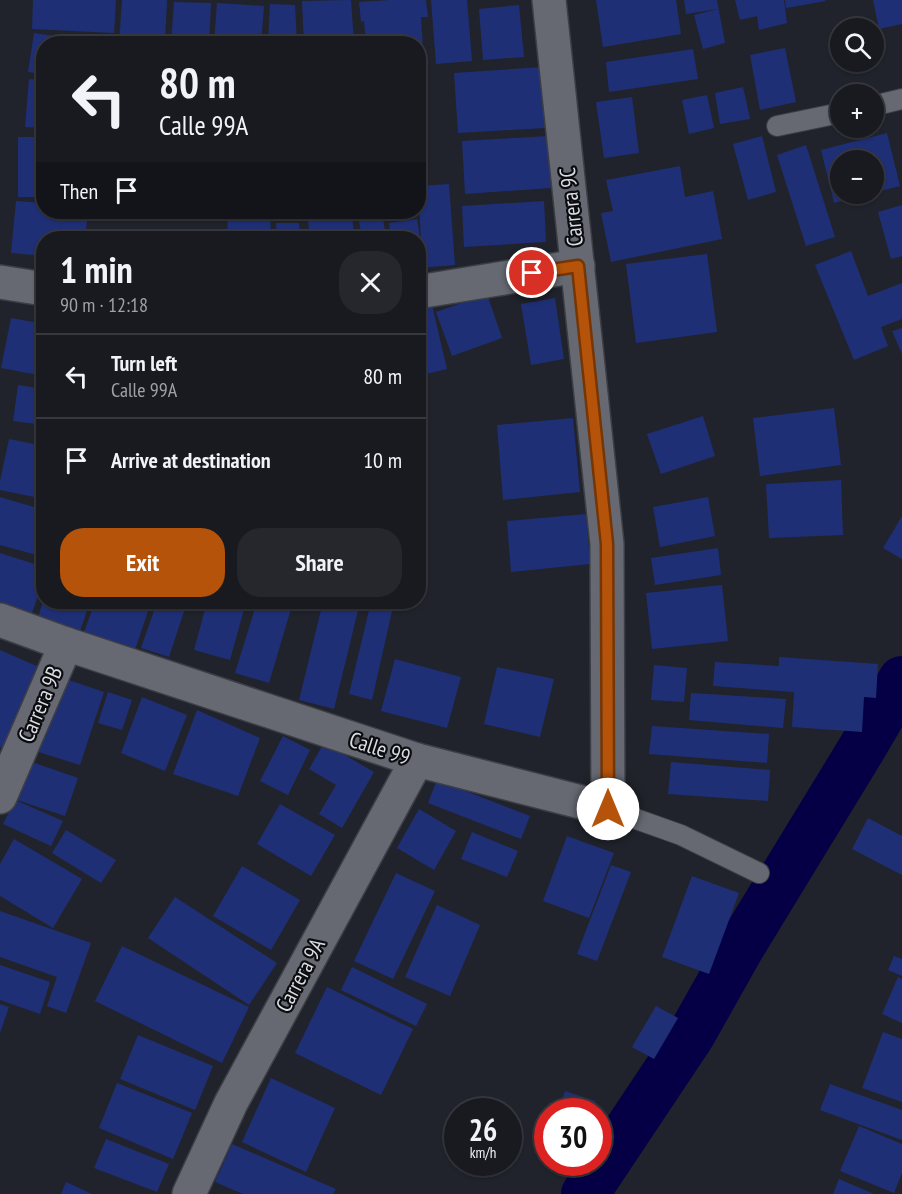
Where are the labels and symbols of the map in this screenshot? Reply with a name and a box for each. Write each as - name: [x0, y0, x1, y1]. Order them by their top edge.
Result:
- street label: Carrera 9C: [553, 166, 589, 248]
- pin: [506, 247, 557, 298]
- street label: Carrera 9B: [12, 662, 68, 746]
- street label: Calle 99: [346, 725, 414, 771]
- position arrow: [576, 777, 640, 841]
- street label: Carrera 9A: [269, 933, 331, 1017]
- speed limit sign: 30: [534, 1098, 612, 1176]

